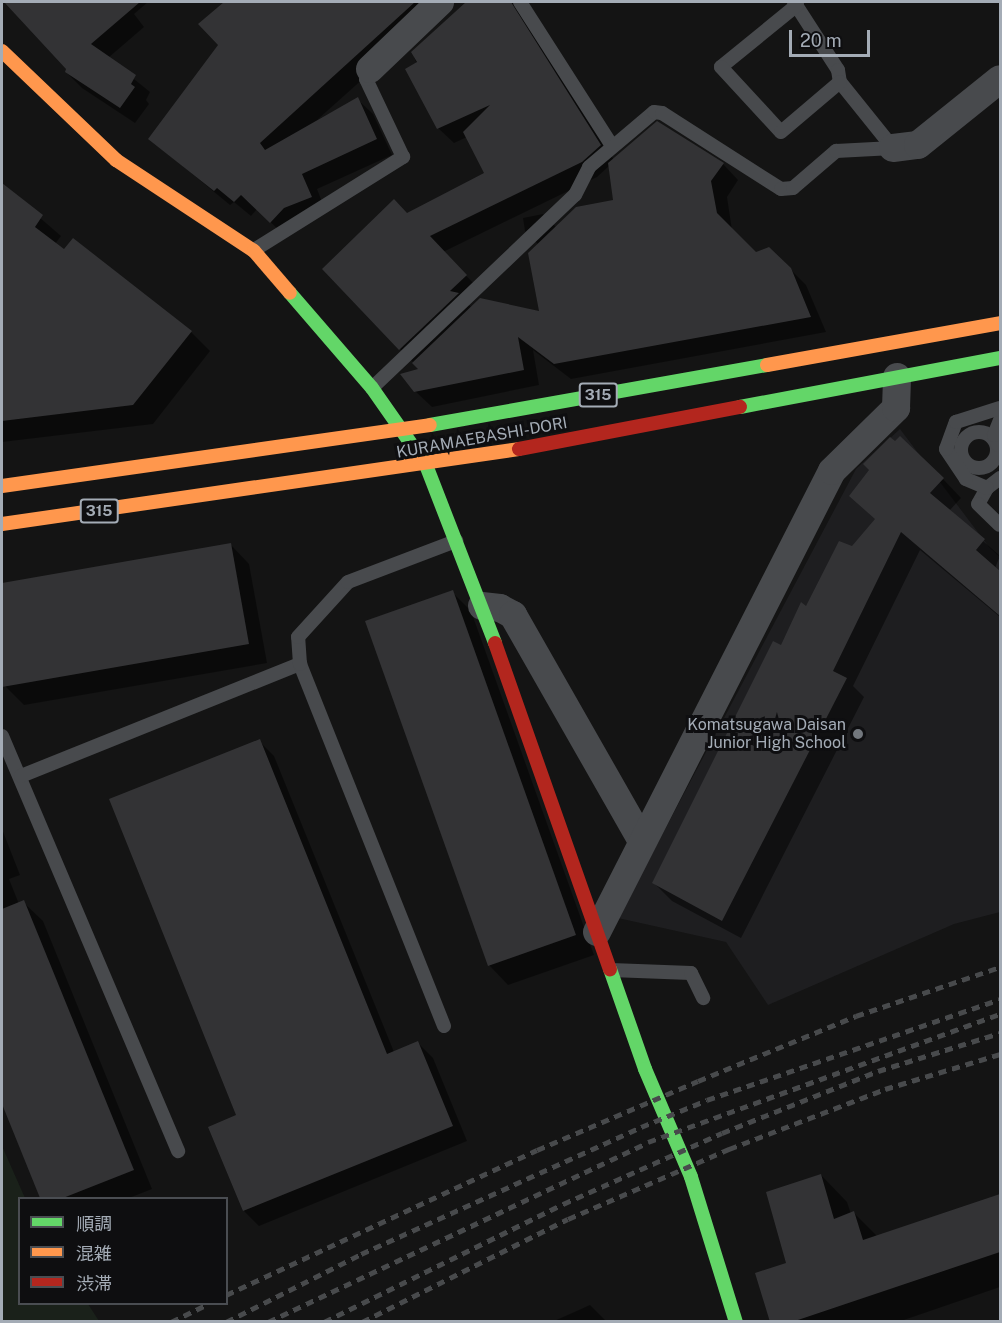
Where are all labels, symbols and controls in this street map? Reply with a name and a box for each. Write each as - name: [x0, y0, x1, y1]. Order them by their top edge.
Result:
- scale bar: [792, 18, 873, 56]
- text: 20 m: [800, 30, 842, 51]
- road number: 315: [578, 383, 618, 407]
- street label: KURAMAEBASHI-DORI: [395, 414, 569, 462]
- road number: 315: [80, 499, 118, 523]
- place label: Komatsugawa Daisan Junior High School: [687, 715, 846, 753]
- marker: Komatsugawa Daisan Junior High School: [851, 727, 865, 741]
- legend: [18, 1197, 228, 1305]
- text: 順調: [76, 1213, 112, 1234]
- text: 混雑: [76, 1243, 112, 1264]
- text: 渋滞: [76, 1273, 112, 1294]

